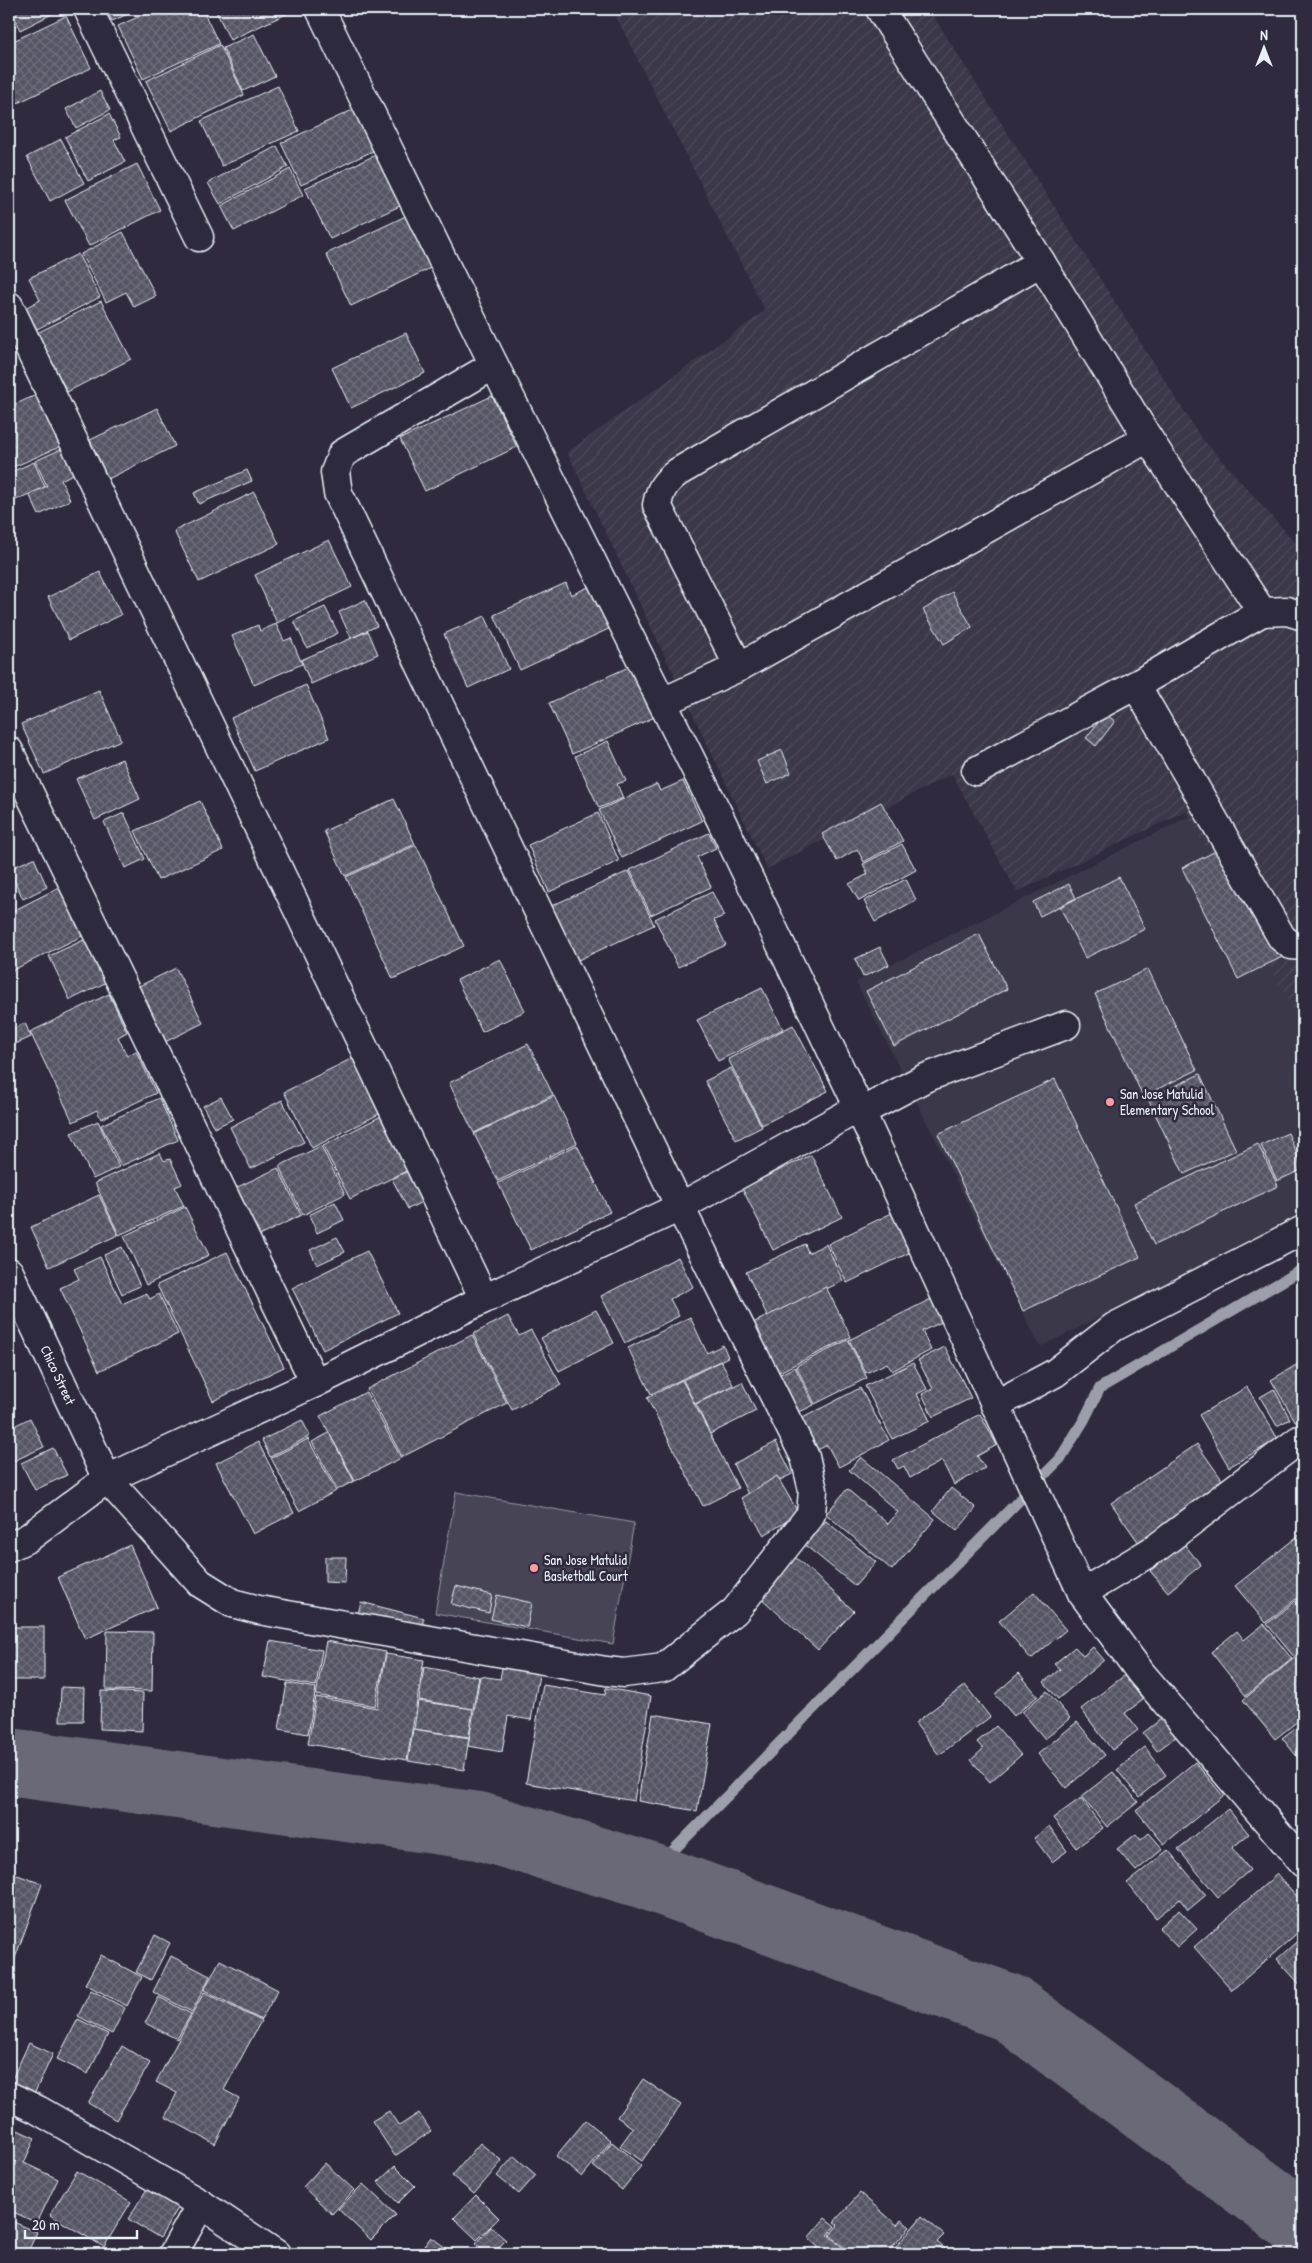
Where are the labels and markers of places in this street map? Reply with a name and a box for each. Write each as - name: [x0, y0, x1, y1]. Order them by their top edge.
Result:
- place label: San Jose Matulid Elementary School: [1120, 1084, 1215, 1120]
- marker: San Jose Matulid Elementary School: [1104, 1096, 1116, 1108]
- place label: San Jose Matulid Basketball Court: [544, 1550, 628, 1585]
- marker: San Jose Matulid Basketball Court: [528, 1562, 540, 1574]

